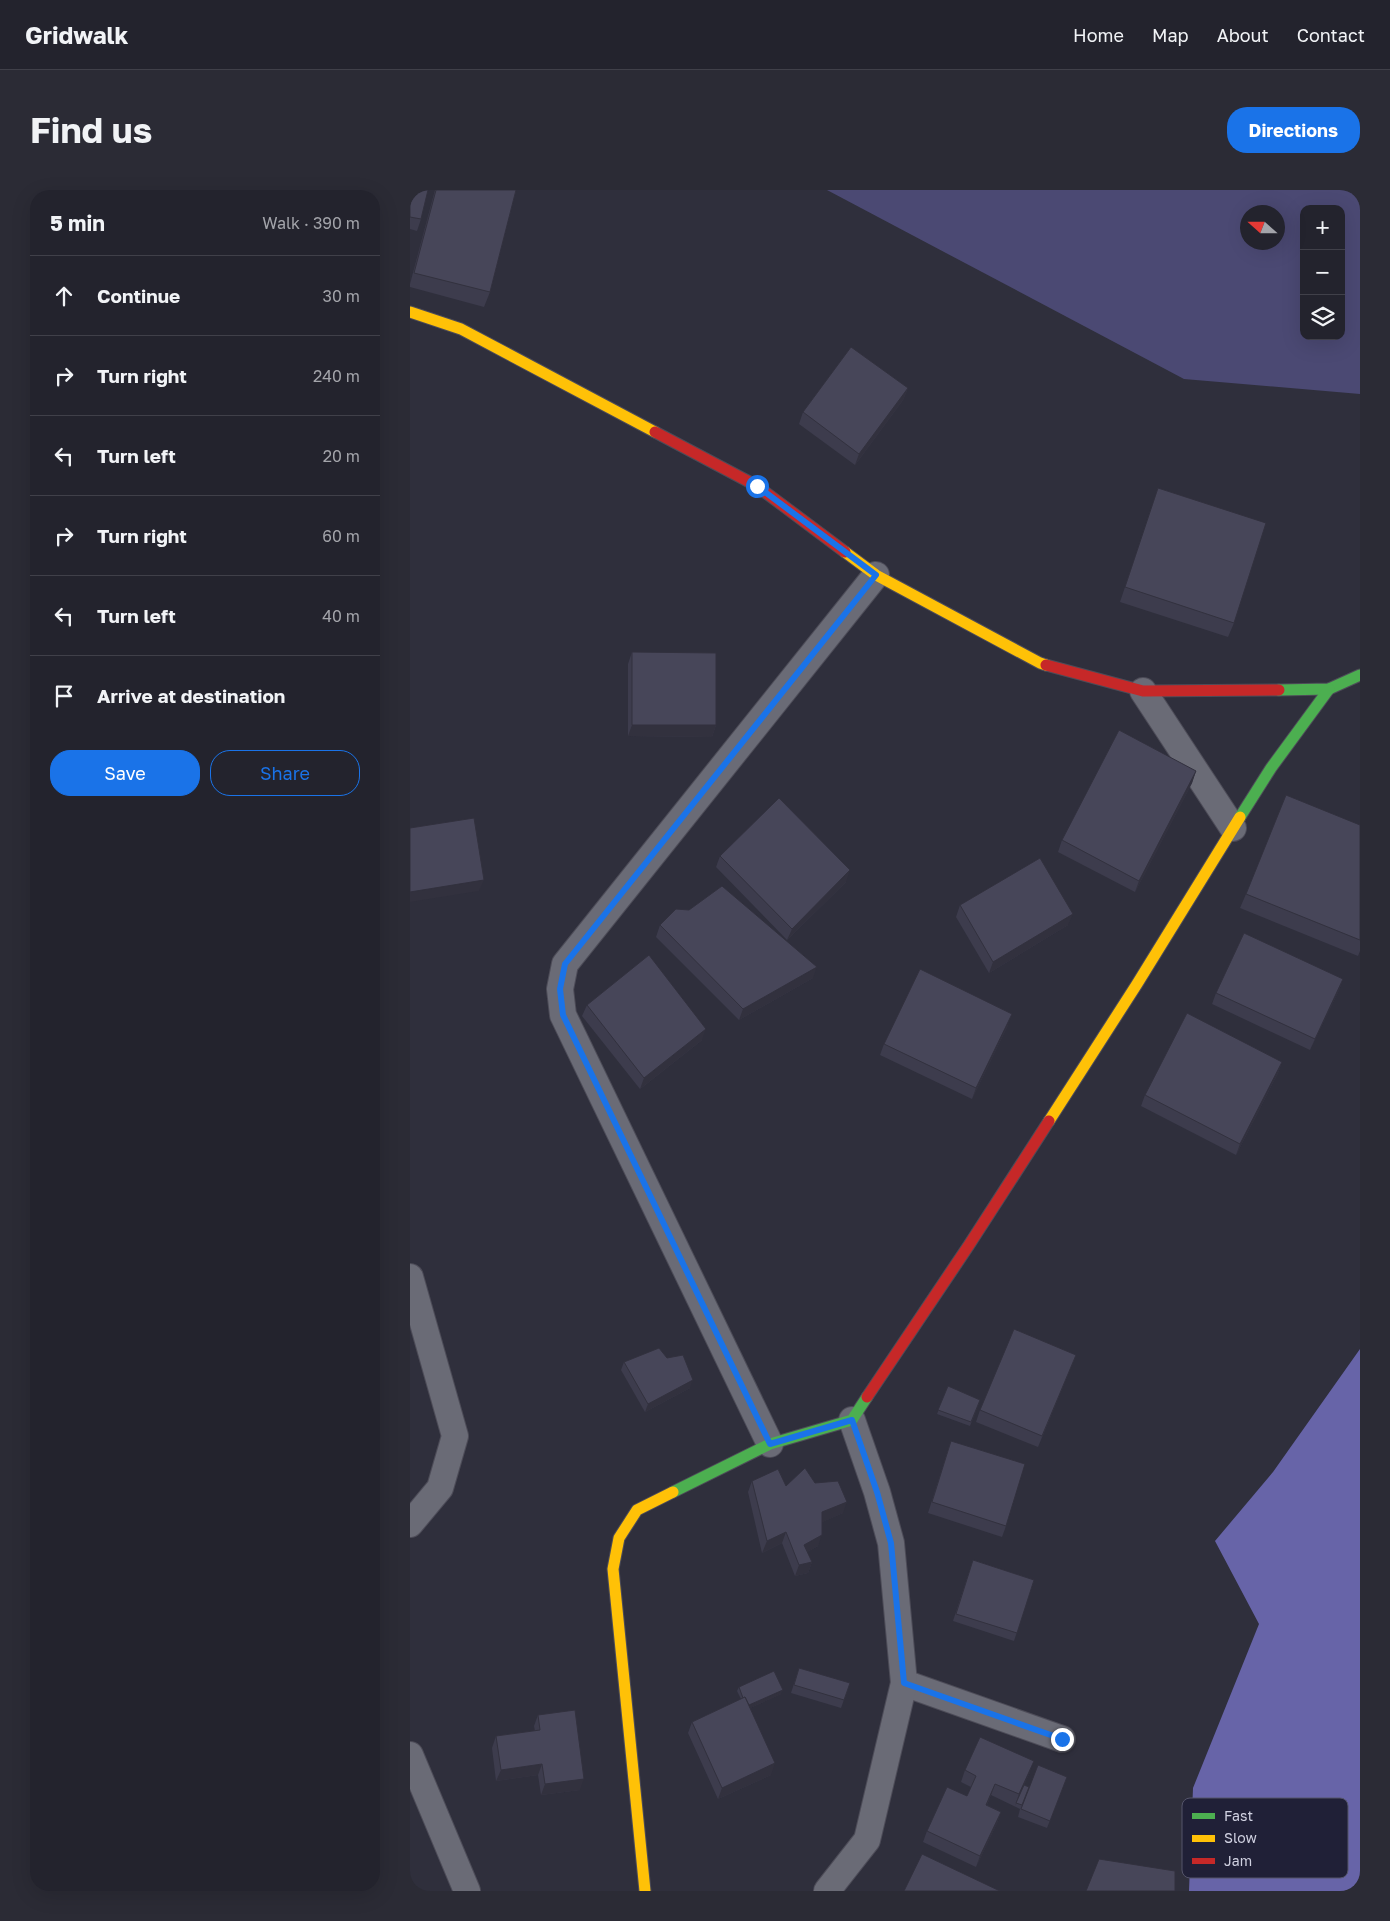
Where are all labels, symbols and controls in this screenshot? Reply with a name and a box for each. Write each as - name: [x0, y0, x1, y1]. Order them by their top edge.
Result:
- text: Gridwalk: [25, 20, 129, 49]
- text: Home: [1073, 24, 1124, 46]
- text: Map: [1152, 24, 1189, 46]
- text: About: [1217, 24, 1269, 46]
- text: Contact: [1297, 24, 1365, 46]
- button: Directions: [1227, 107, 1360, 153]
- text: Find us: [30, 109, 152, 151]
- north arrow: [1240, 205, 1285, 250]
- map controls: [1300, 205, 1345, 340]
- button: +: [1300, 205, 1345, 250]
- text: 5 min: [50, 210, 105, 236]
- text: Walk · 390 m: [262, 213, 360, 233]
- button: −: [1300, 250, 1345, 295]
- icon: ahead: [50, 282, 78, 310]
- text: Continue: [97, 284, 180, 307]
- text: 30 m: [323, 286, 360, 306]
- button: layers: [1300, 295, 1345, 340]
- icon: right: [50, 362, 78, 390]
- text: Turn right: [97, 364, 187, 387]
- text: 240 m: [313, 366, 360, 386]
- icon: left: [50, 442, 78, 470]
- text: Turn left: [97, 444, 176, 467]
- text: 20 m: [323, 446, 360, 466]
- route start: [746, 475, 769, 498]
- icon: right: [50, 522, 78, 550]
- text: Turn right: [97, 524, 187, 547]
- text: 60 m: [322, 526, 360, 546]
- icon: left: [50, 602, 78, 630]
- text: Turn left: [97, 604, 176, 627]
- text: 40 m: [322, 606, 360, 626]
- icon: arrive: [50, 682, 78, 710]
- text: Arrive at destination: [97, 684, 285, 707]
- button: Save: [50, 750, 200, 796]
- button: Share: [210, 750, 360, 796]
- route end: [1051, 1728, 1074, 1751]
- legend: [1182, 1798, 1348, 1878]
- text: Fast: [1224, 1807, 1253, 1824]
- text: Slow: [1224, 1829, 1257, 1846]
- text: Jam: [1224, 1852, 1252, 1869]

